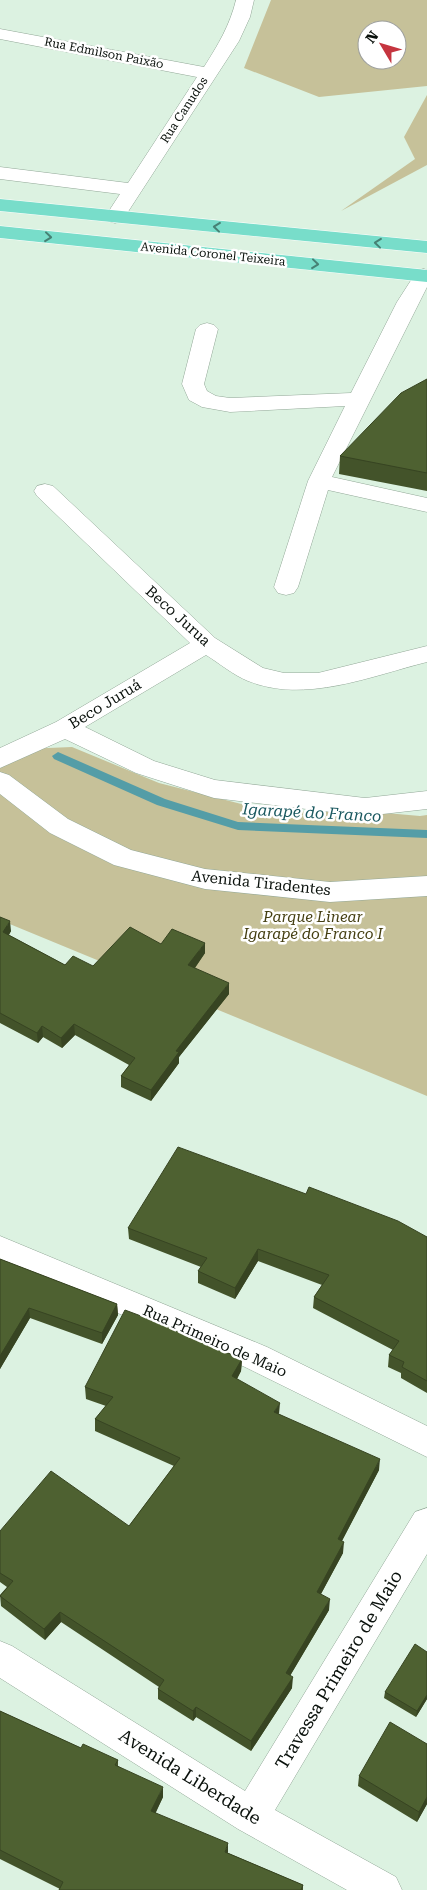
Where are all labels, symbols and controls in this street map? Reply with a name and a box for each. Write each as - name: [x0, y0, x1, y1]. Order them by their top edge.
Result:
- north arrow: [357, 20, 407, 70]
- text: N: [362, 28, 382, 46]
- street label: Rua Edmilson Paixão: [43, 35, 165, 71]
- street label: Rua Canudos: [157, 74, 211, 146]
- one-way arrow: [212, 222, 220, 233]
- one-way arrow: [45, 231, 53, 242]
- one-way arrow: [374, 238, 382, 249]
- street label: Avenida Coronel Teixeira: [140, 239, 287, 269]
- one-way arrow: [311, 258, 319, 269]
- street label: Beco Jurua: [142, 582, 214, 650]
- street label: Beco Juruá: [66, 675, 144, 733]
- water label: Igarapé do Franco: [241, 799, 382, 826]
- street label: Avenida Tiradentes: [191, 867, 331, 899]
- park label: Parque Linear Igarapé do Franco I: [242, 908, 383, 943]
- street label: Rua Primeiro de Maio: [140, 1301, 290, 1381]
- street label: Travessa Primeiro de Maio: [271, 1566, 406, 1773]
- street label: Avenida Liberdade: [115, 1724, 265, 1829]

